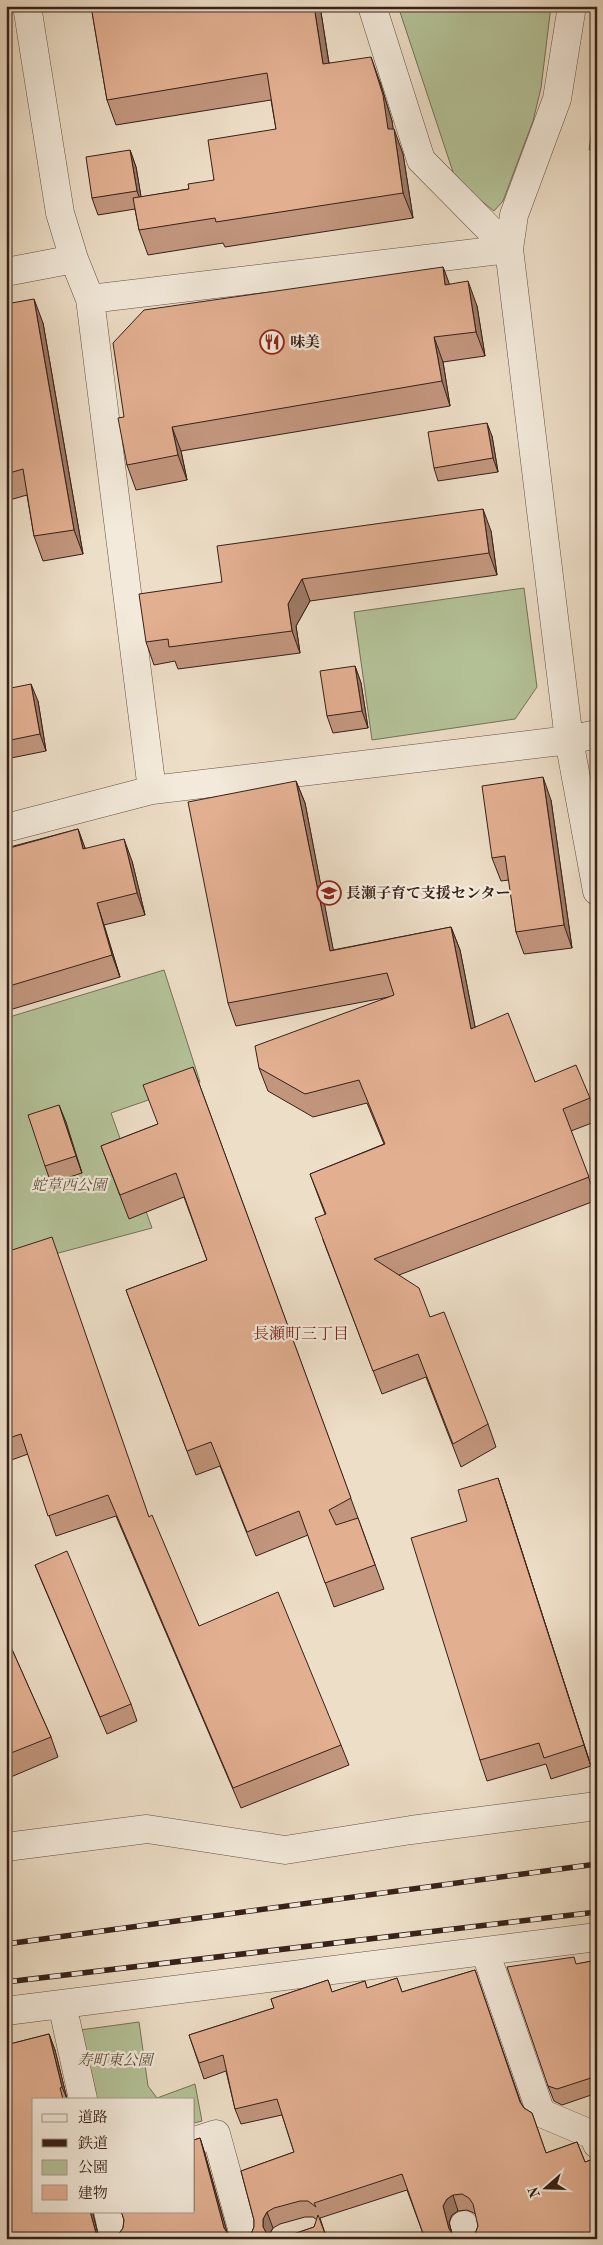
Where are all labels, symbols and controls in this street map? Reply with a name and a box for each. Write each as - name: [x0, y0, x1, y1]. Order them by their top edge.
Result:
- restaurant icon: 味美: [259, 329, 285, 355]
- place label: 味美: [290, 334, 320, 351]
- school or university icon: 長瀬子育て支援センター: [316, 880, 342, 906]
- place label: 長瀬子育て支援センター: [346, 885, 510, 902]
- park label: 蛇草西公園: [31, 1177, 109, 1194]
- district label: 長瀬町三丁目: [253, 1325, 349, 1343]
- park label: 寿町東公園: [77, 2052, 155, 2069]
- legend: [32, 2098, 195, 2212]
- text: 道路: [78, 2109, 108, 2126]
- text: 鉄道: [78, 2135, 108, 2152]
- text: 公園: [78, 2159, 108, 2176]
- north arrow: [520, 2162, 570, 2212]
- text: N: [526, 2184, 543, 2200]
- text: 建物: [78, 2185, 108, 2202]

